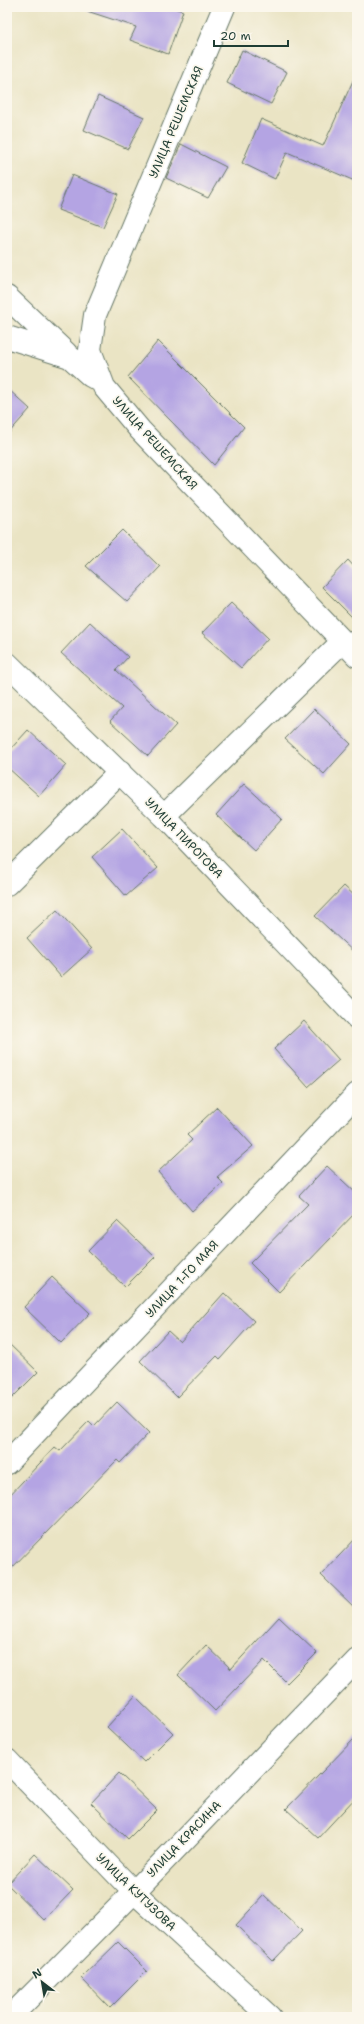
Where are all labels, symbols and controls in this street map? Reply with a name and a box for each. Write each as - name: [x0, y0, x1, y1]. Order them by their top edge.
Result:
- scale bar: [214, 22, 288, 48]
- text: 20 m: [220, 28, 251, 44]
- street label: УЛИЦА РЕШЕМСКАЯ: [145, 64, 207, 180]
- street label: УЛИЦА РЕШЕМСКАЯ: [109, 393, 201, 493]
- street label: УЛИЦА ПИРОГОВА: [141, 794, 227, 882]
- street label: УЛИЦА 1-ГО МАЯ: [142, 1237, 222, 1321]
- street label: УЛИЦА КРАСИНА: [143, 1797, 225, 1881]
- street label: УЛИЦА КУТУЗОВА: [92, 1850, 180, 1935]
- north arrow: [22, 1962, 62, 2002]
- text: N: [30, 1965, 45, 1983]

